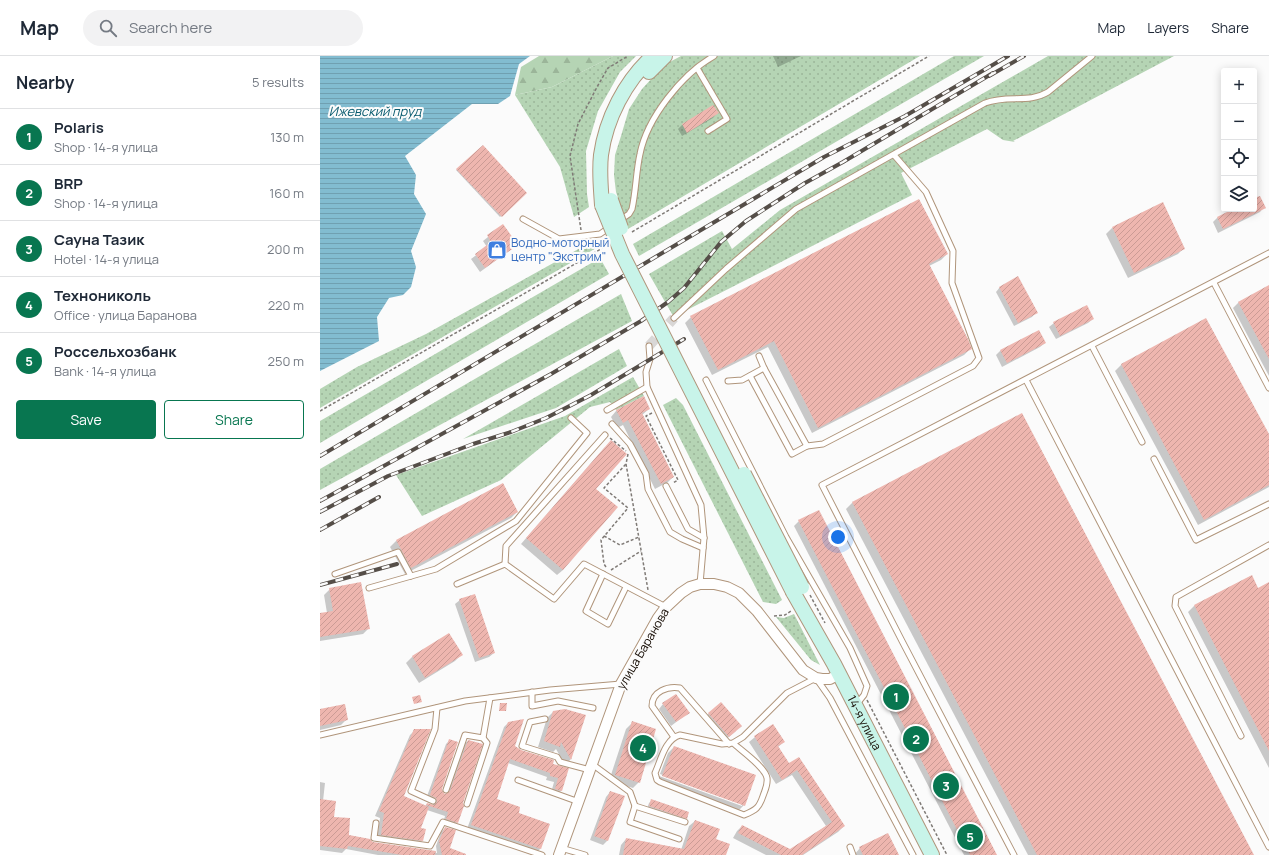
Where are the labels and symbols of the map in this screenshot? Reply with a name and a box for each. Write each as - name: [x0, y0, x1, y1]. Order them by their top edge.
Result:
- water label: Ижевский пруд: [329, 102, 422, 120]
- place label: Водно-моторный центр "Экстрим": [511, 234, 609, 265]
- shop icon: Водно-моторный центр "Экстрим": [486, 239, 508, 261]
- your location: [828, 527, 848, 547]
- street label: улица Баранова: [612, 605, 673, 693]
- pin: 1: [883, 682, 909, 712]
- street label: 14-я улица: [843, 692, 886, 753]
- pin: 2: [903, 724, 929, 754]
- pin: 4: [630, 733, 656, 763]
- pin: 3: [933, 771, 959, 801]
- pin: 5: [957, 822, 983, 852]

